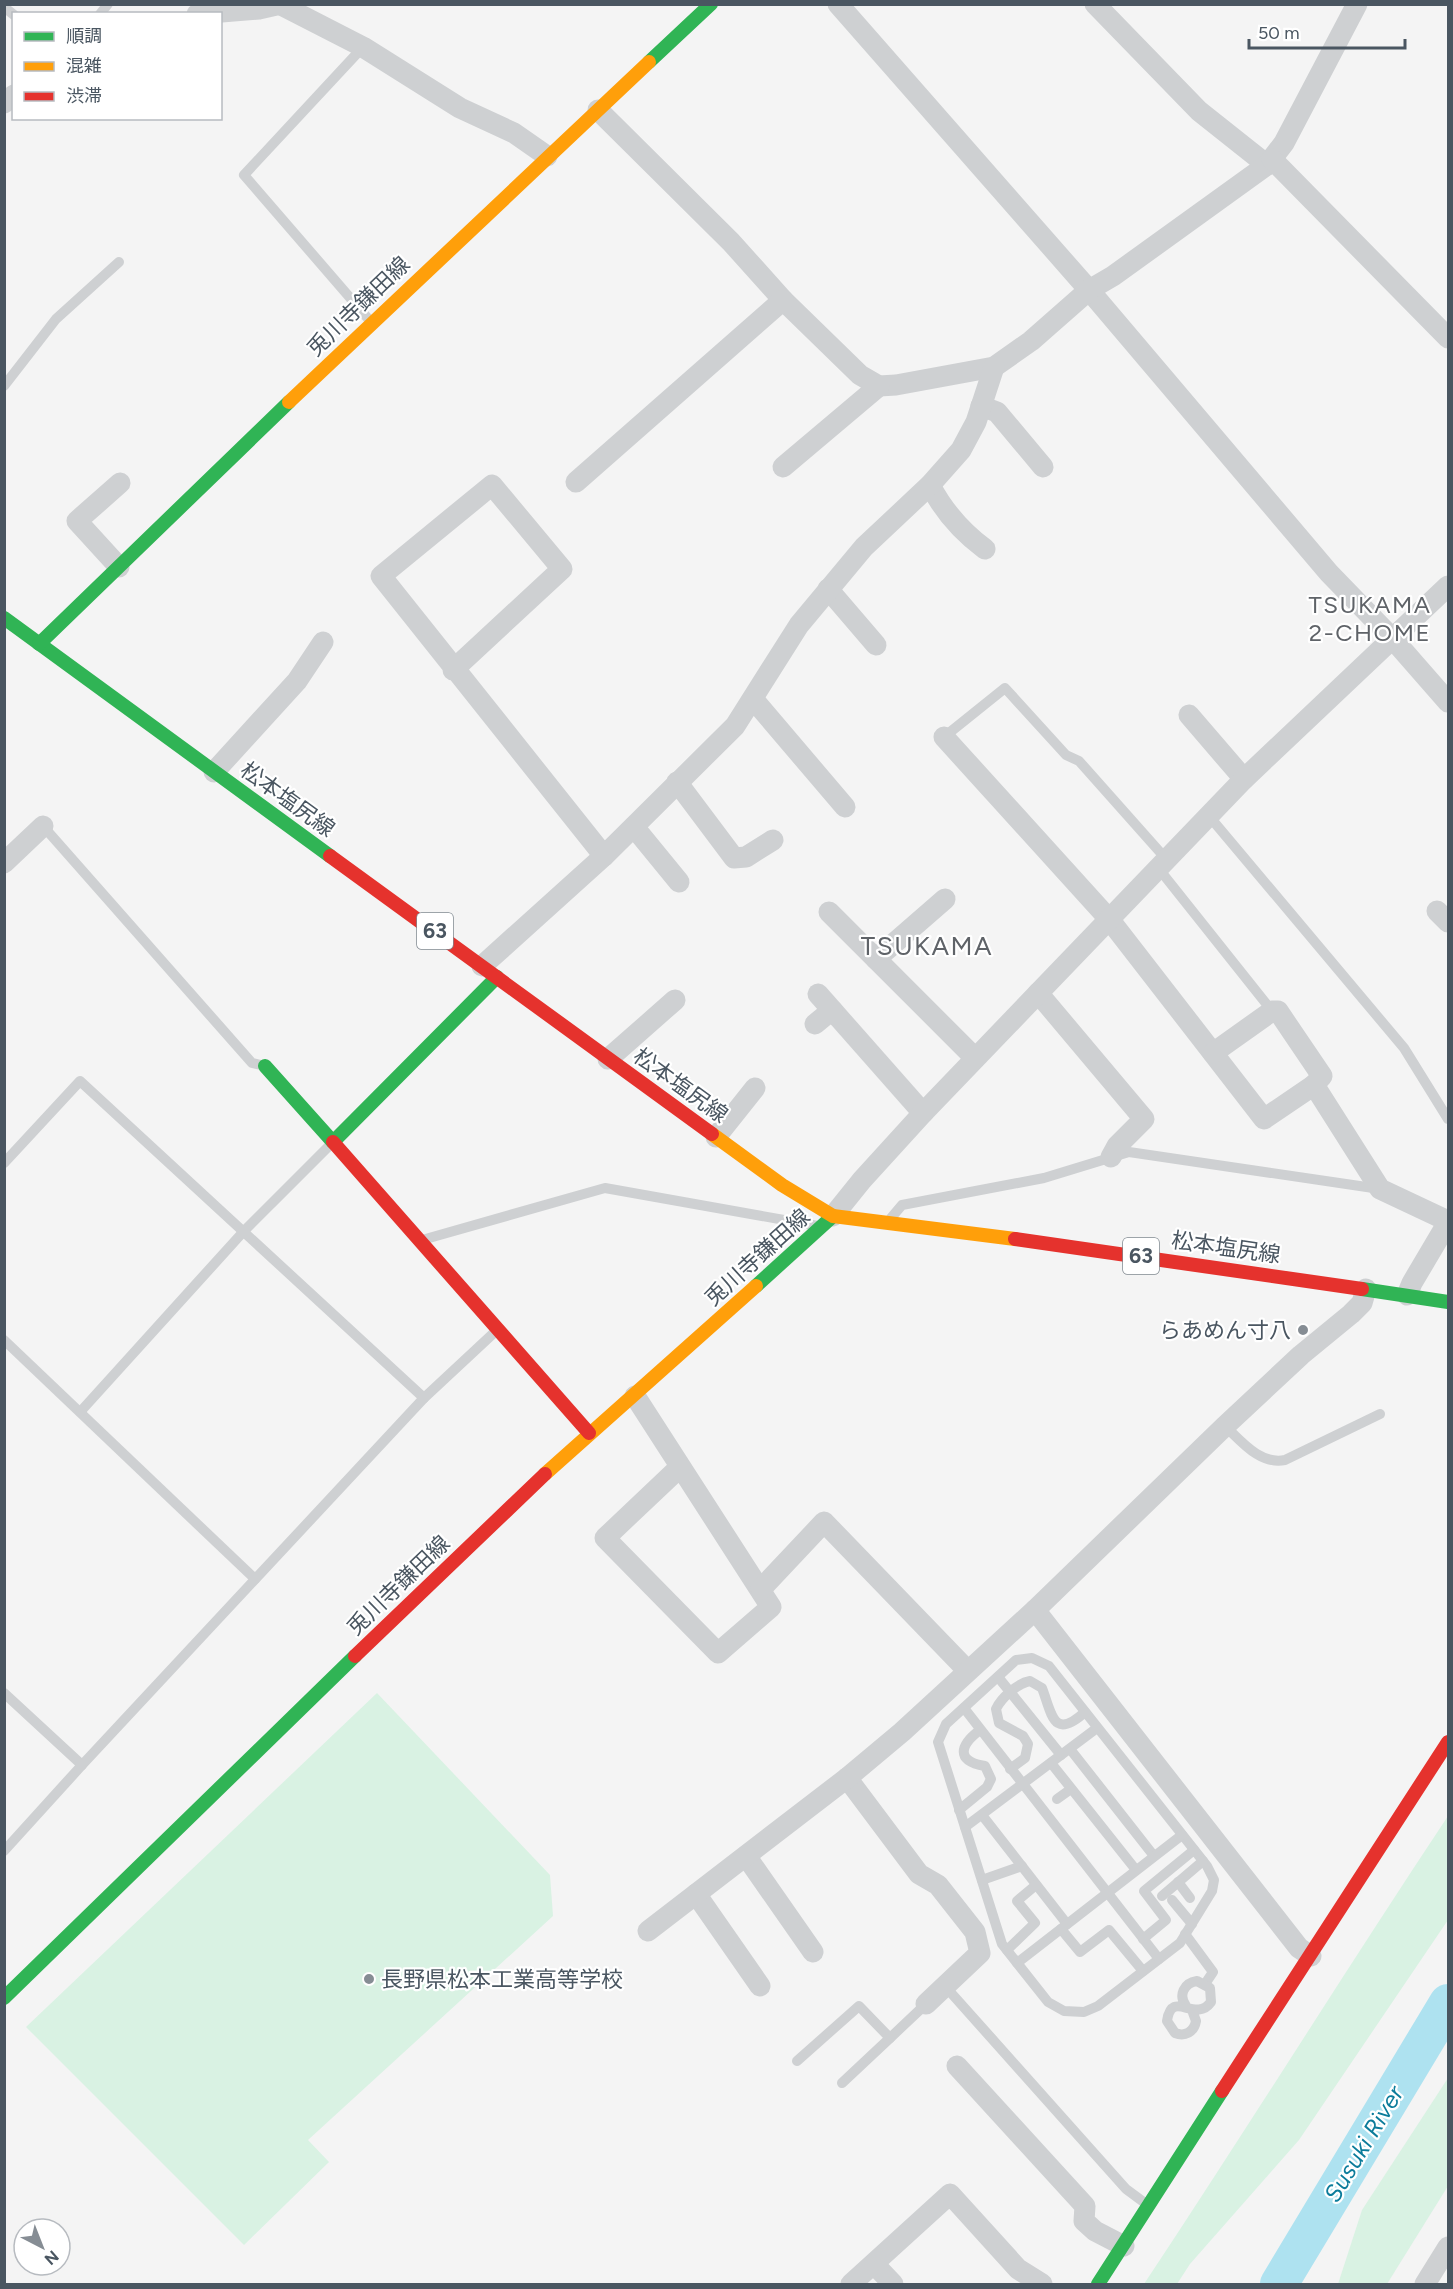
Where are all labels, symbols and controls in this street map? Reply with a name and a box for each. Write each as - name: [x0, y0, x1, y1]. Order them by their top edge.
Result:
- legend: [12, 12, 222, 120]
- scale bar: [1249, 12, 1405, 50]
- text: 50 m: [1258, 22, 1300, 44]
- text: 順調: [66, 25, 102, 47]
- text: 混雑: [66, 55, 102, 77]
- text: 渋滞: [66, 85, 102, 107]
- street label: 兎川寺鎌田線: [301, 251, 415, 362]
- district label: TSUKAMA 2-CHOME: [1309, 590, 1431, 647]
- street label: 松本塩尻線: [235, 756, 340, 843]
- road number: 63: [417, 913, 453, 949]
- district label: TSUKAMA: [861, 930, 993, 962]
- street label: 松本塩尻線: [628, 1042, 733, 1129]
- street label: 兎川寺鎌田線: [699, 1203, 815, 1312]
- street label: 松本塩尻線: [1170, 1226, 1282, 1269]
- road number: 63: [1123, 1238, 1159, 1274]
- place label: らあめん寸八: [1159, 1317, 1291, 1344]
- marker: らあめん寸八: [1296, 1323, 1310, 1337]
- street label: 兎川寺鎌田線: [341, 1530, 455, 1641]
- place label: 長野県松本工業高等学校: [381, 1966, 623, 1993]
- marker: 長野県松本工業高等学校: [362, 1972, 376, 1986]
- water label: Susuki River: [1318, 2080, 1410, 2207]
- north arrow: [12, 2217, 72, 2277]
- text: N: [41, 2247, 63, 2269]

